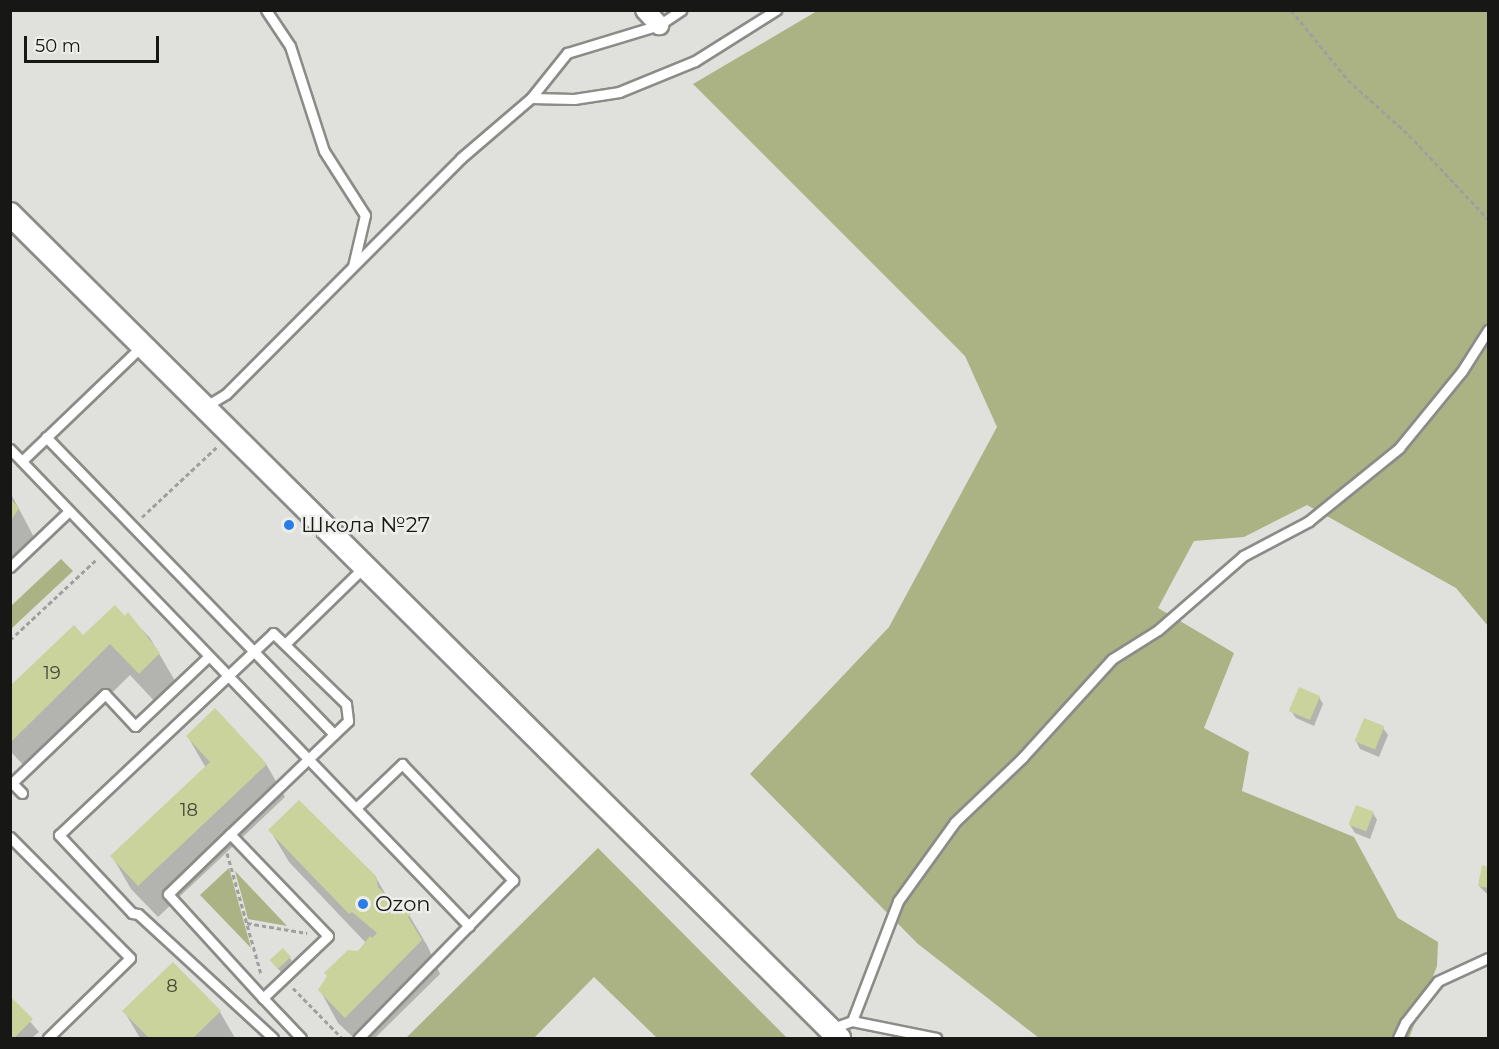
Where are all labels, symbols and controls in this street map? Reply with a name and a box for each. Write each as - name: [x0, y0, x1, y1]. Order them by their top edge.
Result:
- scale bar: [27, 24, 162, 62]
- text: 50 m: [35, 35, 81, 57]
- place label: Школа №27: [301, 512, 430, 538]
- marker: Школа №27: [282, 518, 296, 532]
- house number: 19: [43, 662, 61, 684]
- house number: 18: [180, 799, 198, 821]
- place label: Ozon: [375, 891, 431, 917]
- marker: Ozon: [356, 897, 370, 911]
- house number: 8: [166, 975, 178, 997]

